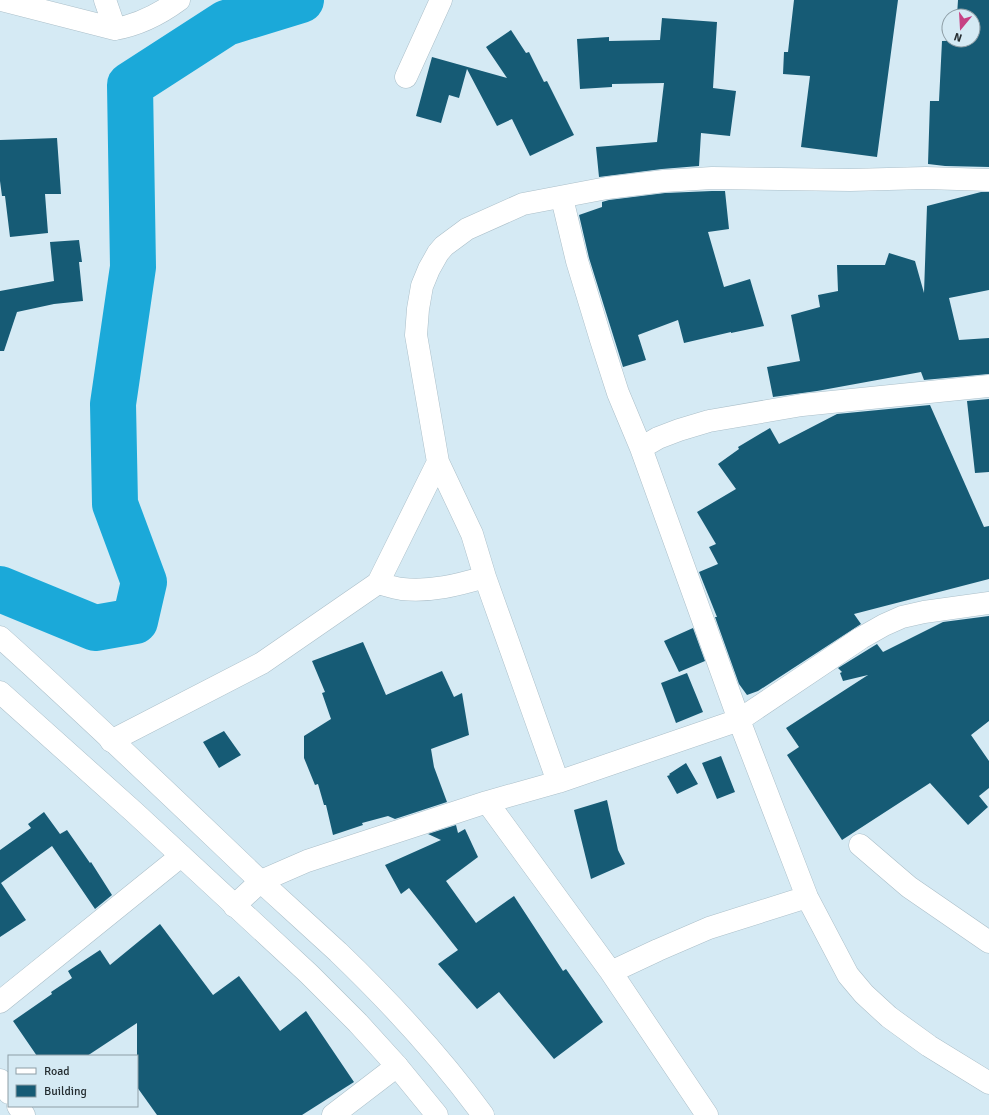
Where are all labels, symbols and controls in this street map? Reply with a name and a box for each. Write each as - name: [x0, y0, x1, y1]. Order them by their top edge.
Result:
- north arrow: [941, 8, 981, 48]
- text: N: [952, 30, 964, 44]
- legend: [8, 1055, 138, 1107]
- text: Road: [44, 1064, 70, 1079]
- text: Building: [44, 1084, 87, 1099]

